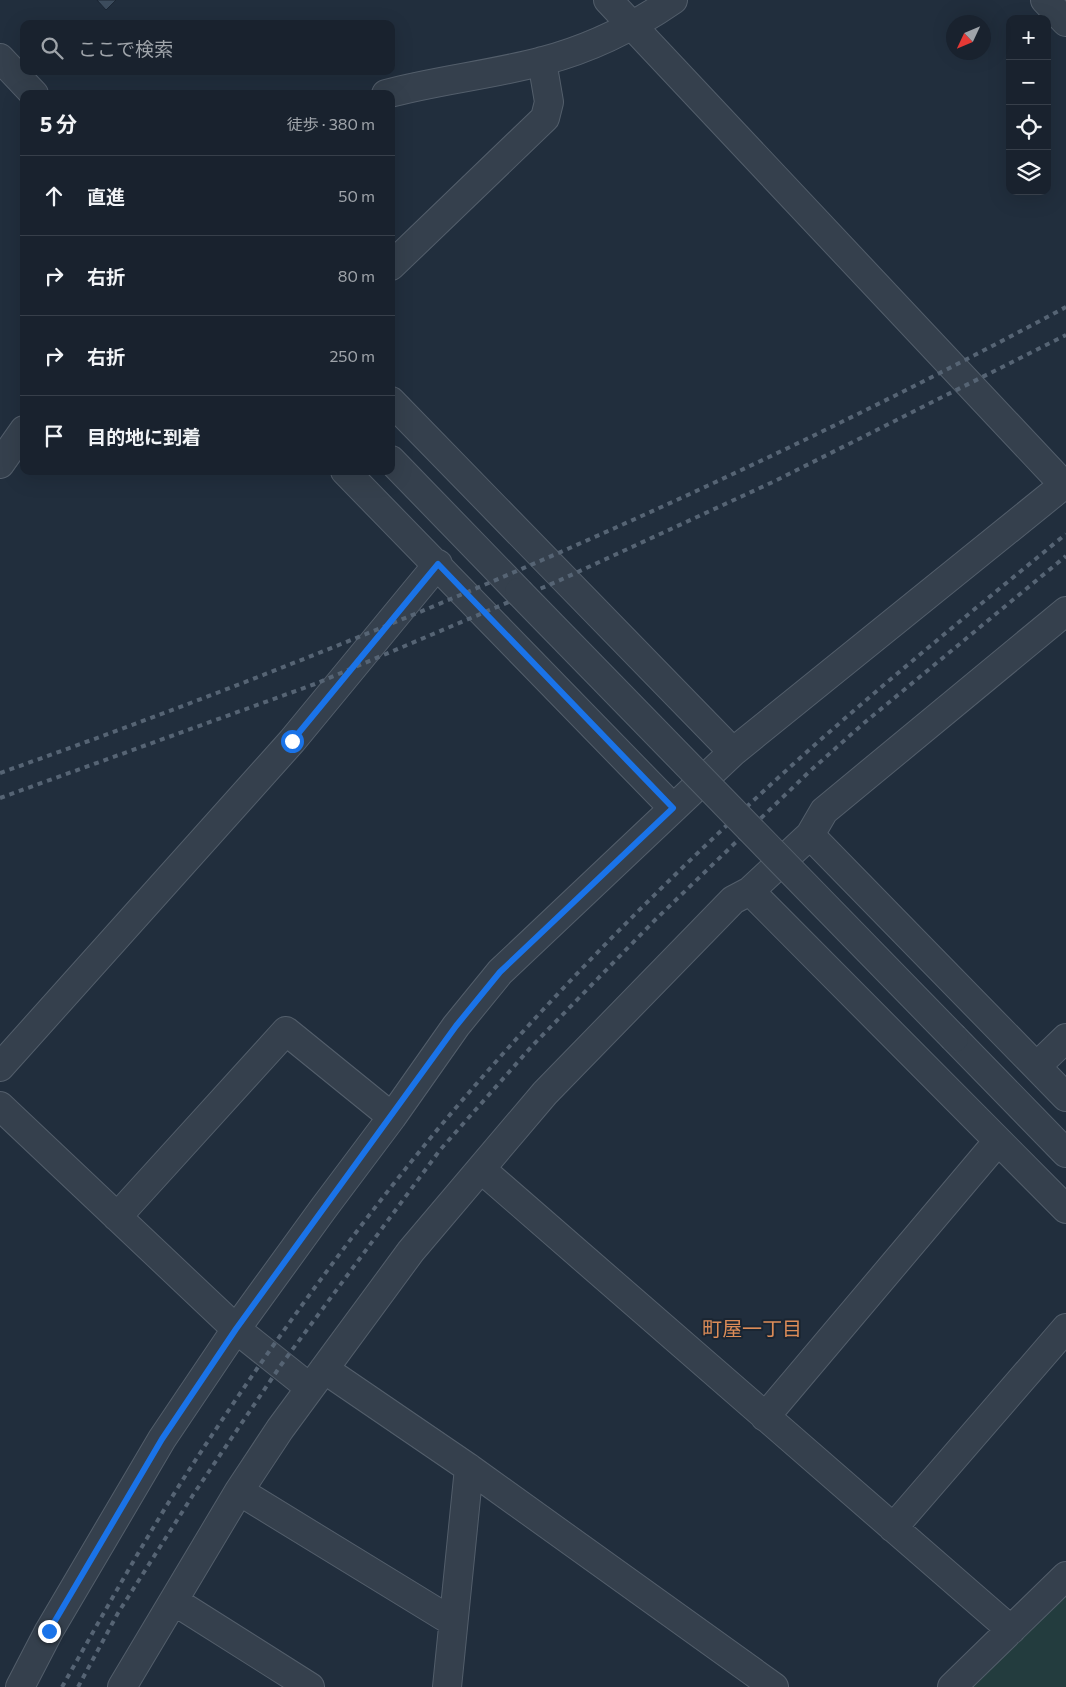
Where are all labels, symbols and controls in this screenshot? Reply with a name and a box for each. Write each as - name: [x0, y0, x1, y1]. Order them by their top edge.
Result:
- north arrow: [946, 15, 991, 60]
- map controls: [1006, 15, 1051, 195]
- button: +: [1006, 15, 1051, 60]
- search box: [20, 20, 395, 75]
- icon: search: [38, 34, 66, 62]
- text: ここで検索: [78, 37, 173, 60]
- button: −: [1006, 60, 1051, 105]
- button: locate: [1006, 105, 1051, 150]
- text: 5 分: [40, 111, 77, 136]
- text: 徒歩 · 380 m: [287, 114, 375, 133]
- button: layers: [1006, 150, 1051, 195]
- icon: ahead: [40, 182, 68, 210]
- text: 直進: [87, 185, 125, 208]
- text: 50 m: [338, 186, 375, 205]
- icon: right: [40, 262, 68, 290]
- text: 右折: [87, 265, 125, 288]
- text: 80 m: [338, 266, 375, 285]
- icon: right: [40, 342, 68, 370]
- text: 右折: [87, 345, 125, 368]
- text: 250 m: [329, 346, 375, 365]
- icon: arrive: [40, 422, 68, 450]
- text: 目的地に到着: [87, 425, 201, 448]
- route start: [281, 730, 304, 753]
- district label: 町屋一丁目: [702, 1316, 802, 1340]
- route end: [38, 1620, 61, 1643]

